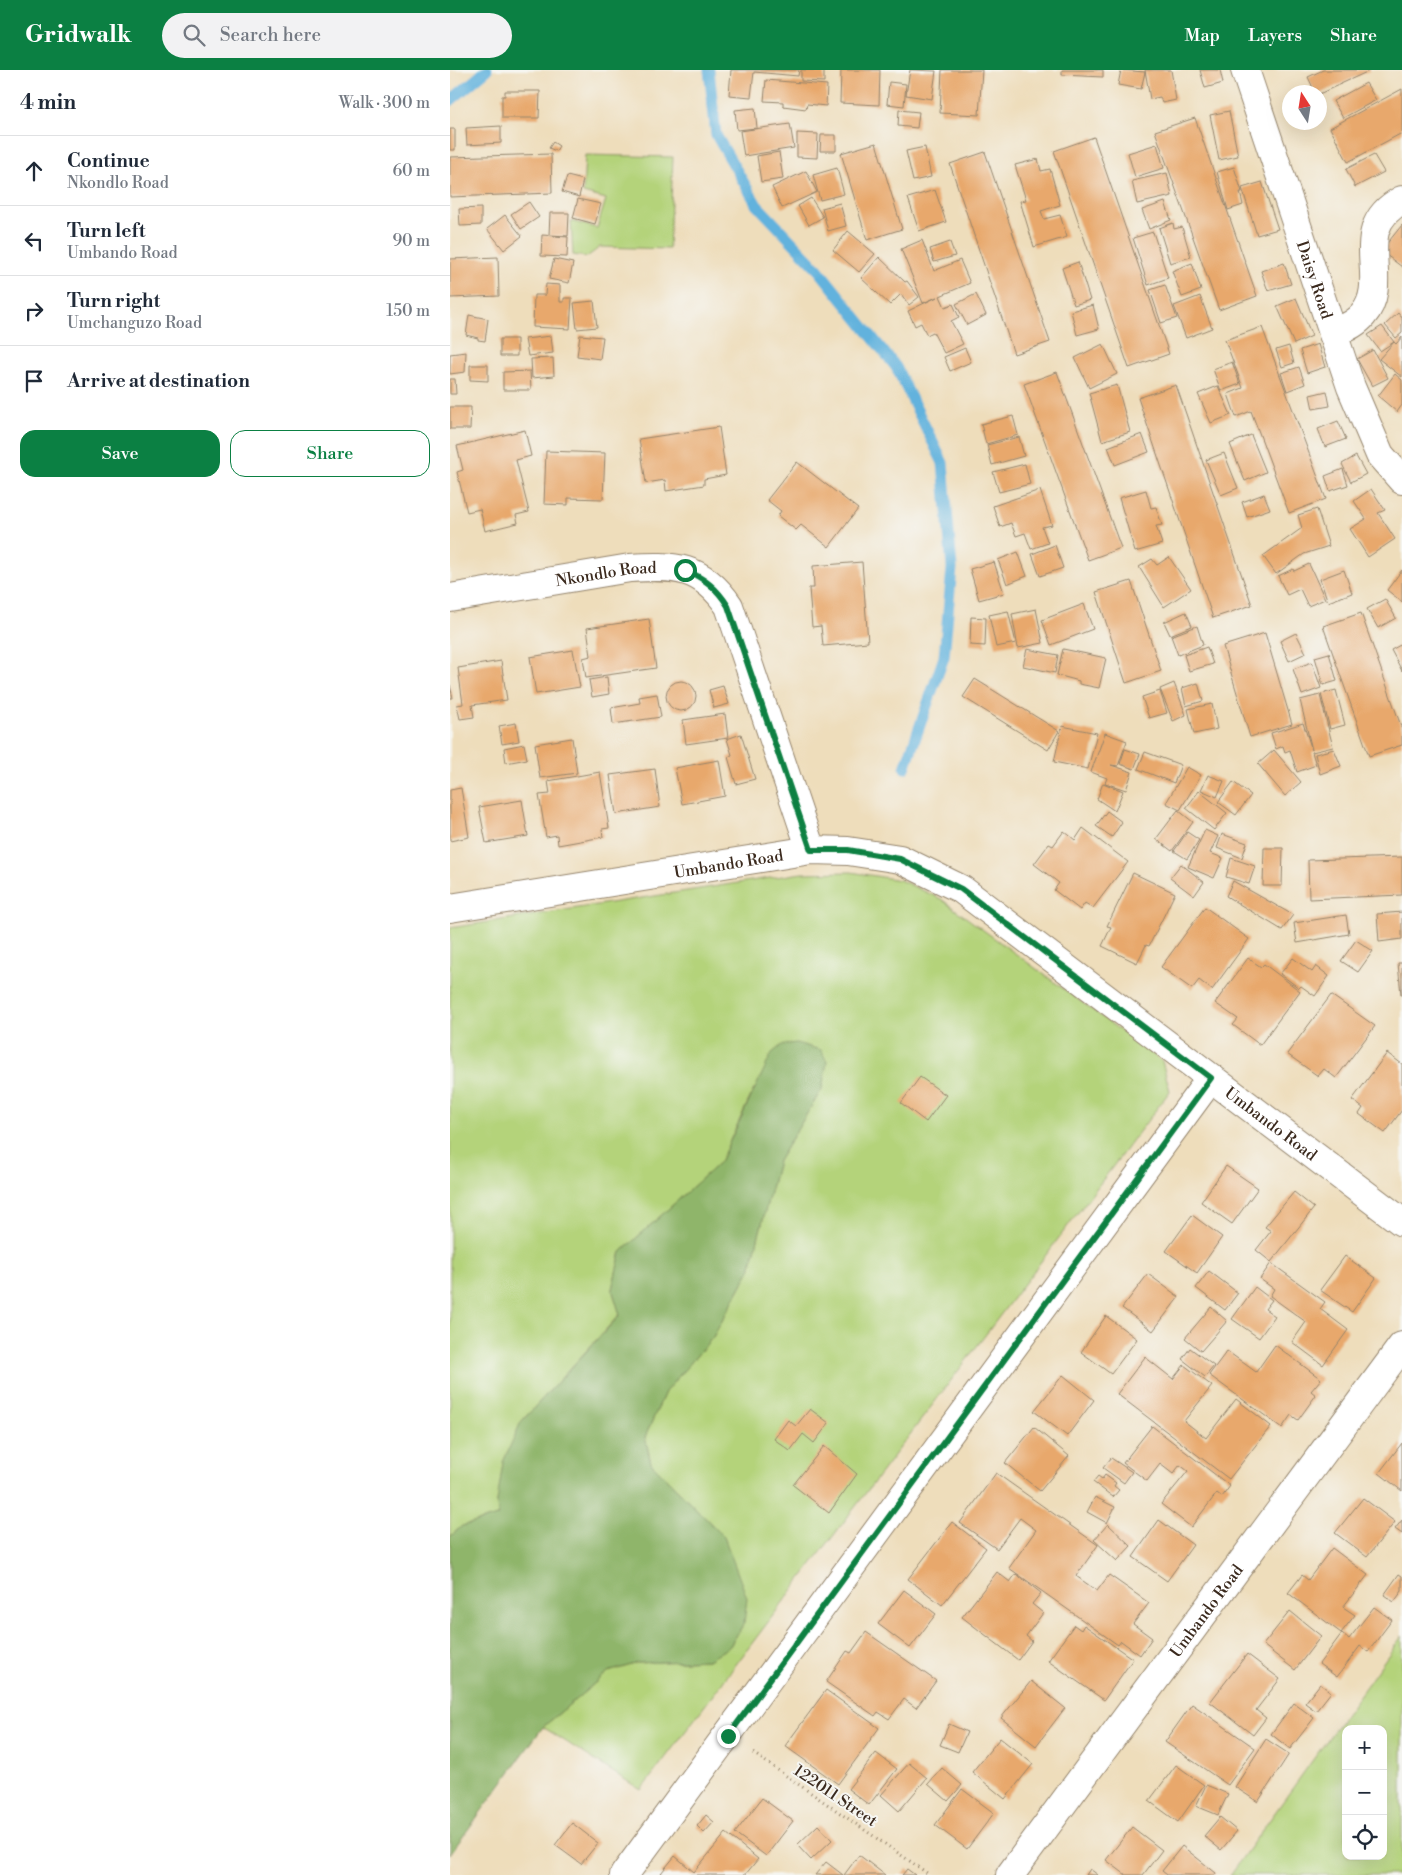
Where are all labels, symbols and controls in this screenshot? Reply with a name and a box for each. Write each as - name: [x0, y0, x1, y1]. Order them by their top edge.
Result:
- search box: [162, 13, 512, 58]
- text: Gridwalk: [25, 20, 132, 50]
- icon: search: [180, 21, 208, 49]
- text: Search here: [220, 23, 321, 47]
- text: Map: [1185, 24, 1220, 47]
- text: Layers: [1248, 24, 1302, 47]
- text: Share: [1330, 24, 1377, 47]
- north arrow: [1282, 85, 1327, 130]
- text: 4 min: [20, 90, 76, 116]
- text: Walk · 300 m: [339, 93, 430, 113]
- text: Continue: [67, 149, 150, 173]
- icon: ahead: [20, 157, 48, 185]
- text: 60 m: [392, 161, 430, 181]
- text: Nkondlo Road: [67, 173, 169, 193]
- text: Turn left: [67, 219, 146, 243]
- icon: left: [20, 227, 48, 255]
- text: 90 m: [392, 231, 430, 251]
- street label: Daisy Road: [1292, 238, 1337, 322]
- text: Umbando Road: [67, 243, 178, 263]
- text: Turn right: [67, 289, 160, 313]
- icon: right: [20, 297, 48, 325]
- text: 150 m: [386, 301, 430, 321]
- text: Umchanguzo Road: [67, 313, 202, 333]
- icon: arrive: [20, 367, 48, 395]
- text: Arrive at destination: [67, 369, 250, 393]
- button: Save: [20, 430, 220, 477]
- button: Share: [230, 430, 430, 477]
- street label: Nkondlo Road: [554, 558, 657, 591]
- route start: [674, 559, 697, 582]
- street label: Umbando Road: [672, 846, 785, 883]
- street label: Umbando Road: [1220, 1083, 1321, 1165]
- street label: Umbando Road: [1166, 1561, 1248, 1662]
- route end: [717, 1725, 740, 1748]
- map controls: [1342, 1725, 1387, 1860]
- button: +: [1342, 1725, 1387, 1770]
- street label: 122011 Street: [790, 1761, 881, 1831]
- button: −: [1342, 1770, 1387, 1815]
- button: locate: [1342, 1815, 1387, 1860]

